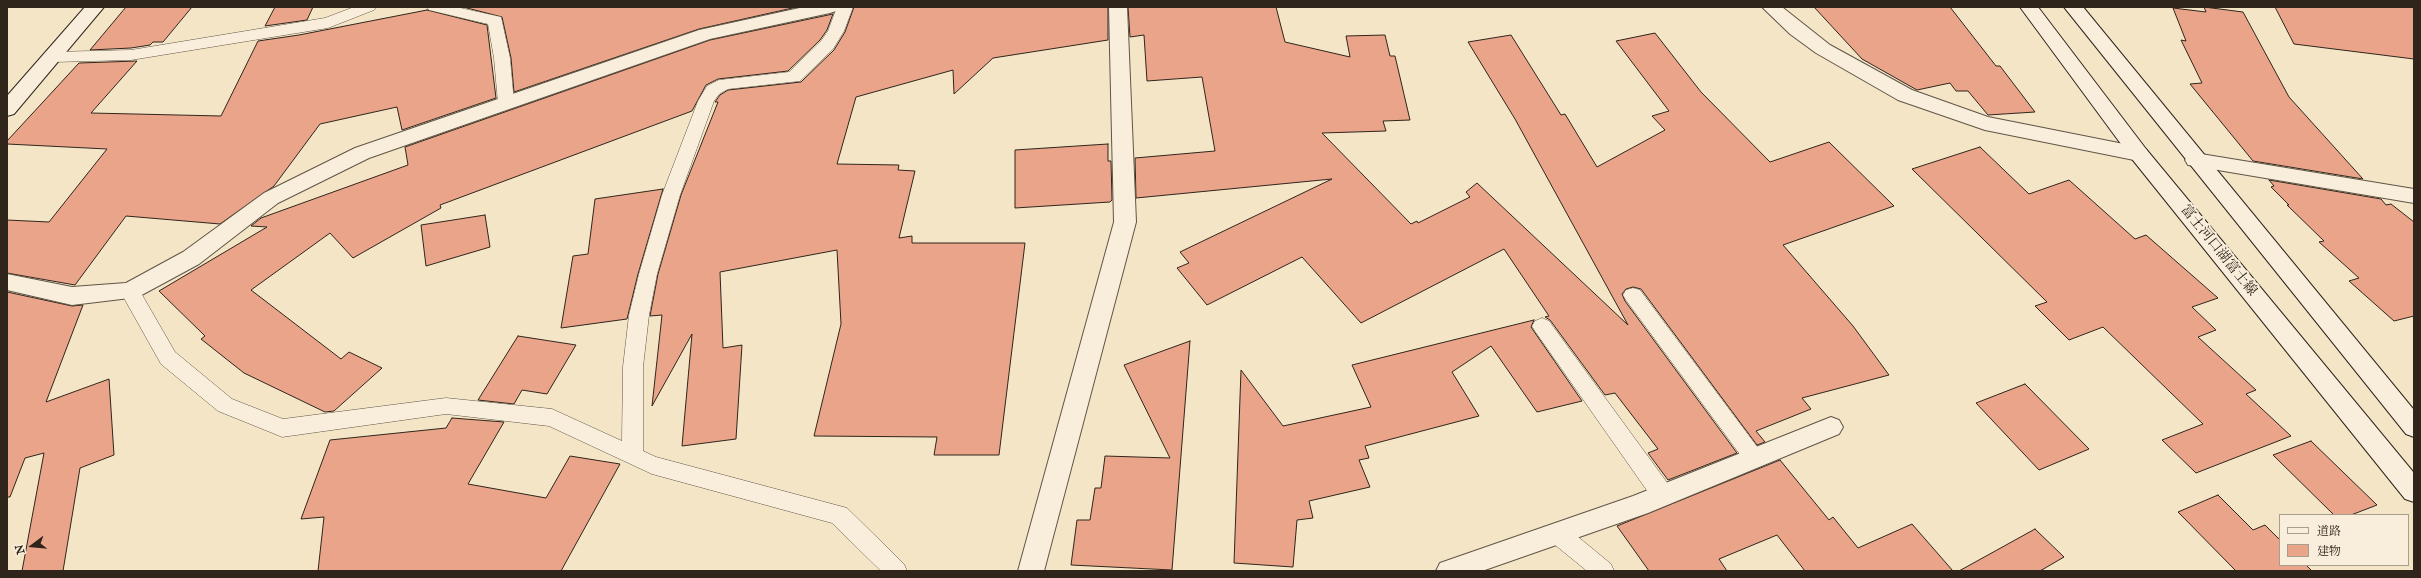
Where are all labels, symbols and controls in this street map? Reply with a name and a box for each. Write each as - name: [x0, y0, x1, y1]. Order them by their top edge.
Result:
- street label: 富士河口湖富士線: [2176, 202, 2260, 300]
- legend: [2279, 514, 2409, 566]
- text: 道路: [2317, 524, 2341, 539]
- north arrow: [12, 526, 52, 566]
- text: N: [12, 543, 29, 556]
- text: 建物: [2317, 544, 2341, 559]

